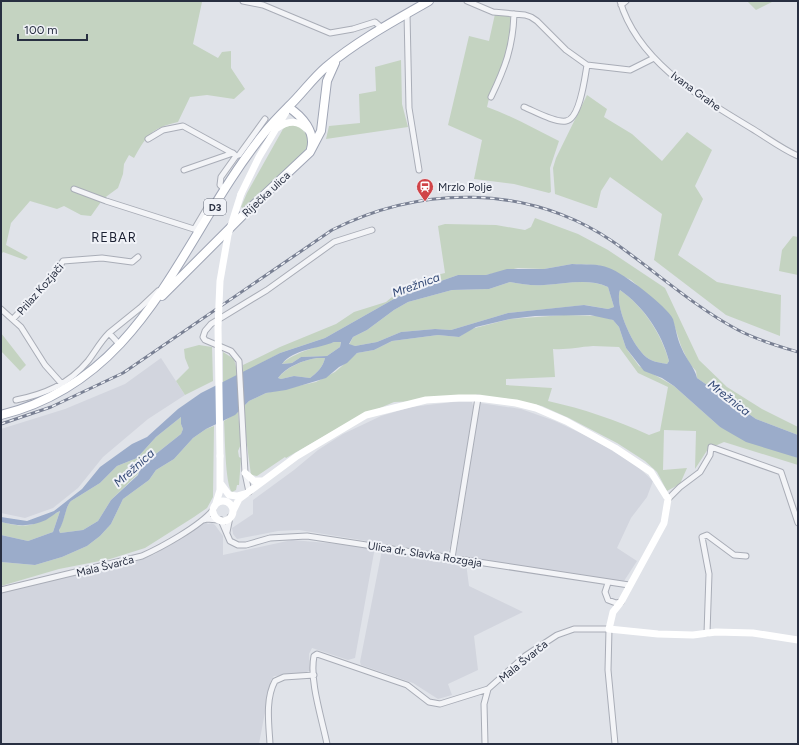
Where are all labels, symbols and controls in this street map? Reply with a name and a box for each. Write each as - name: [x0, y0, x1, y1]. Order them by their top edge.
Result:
- scale bar: [18, 16, 87, 42]
- text: 100 m: [24, 23, 58, 37]
- street label: Ivana Grahe: [668, 69, 723, 114]
- street label: Riječka ulica: [240, 169, 293, 220]
- station icon: Mrzlo Polje: [415, 177, 435, 202]
- place label: Mrzlo Polje: [438, 181, 492, 194]
- road number: D3: [204, 199, 226, 215]
- district label: REBAR: [91, 230, 137, 245]
- street label: Prilaz Kozjači: [14, 261, 66, 318]
- water label: Mrežnica: [390, 270, 442, 300]
- water label: Mrežnica: [705, 377, 753, 419]
- water label: Mrežnica: [111, 446, 157, 490]
- street label: Ulica dr. Slavka Rozgaja: [367, 539, 483, 570]
- street label: Mala Švarča: [75, 552, 135, 580]
- street label: Mala Švarča: [496, 637, 550, 685]

